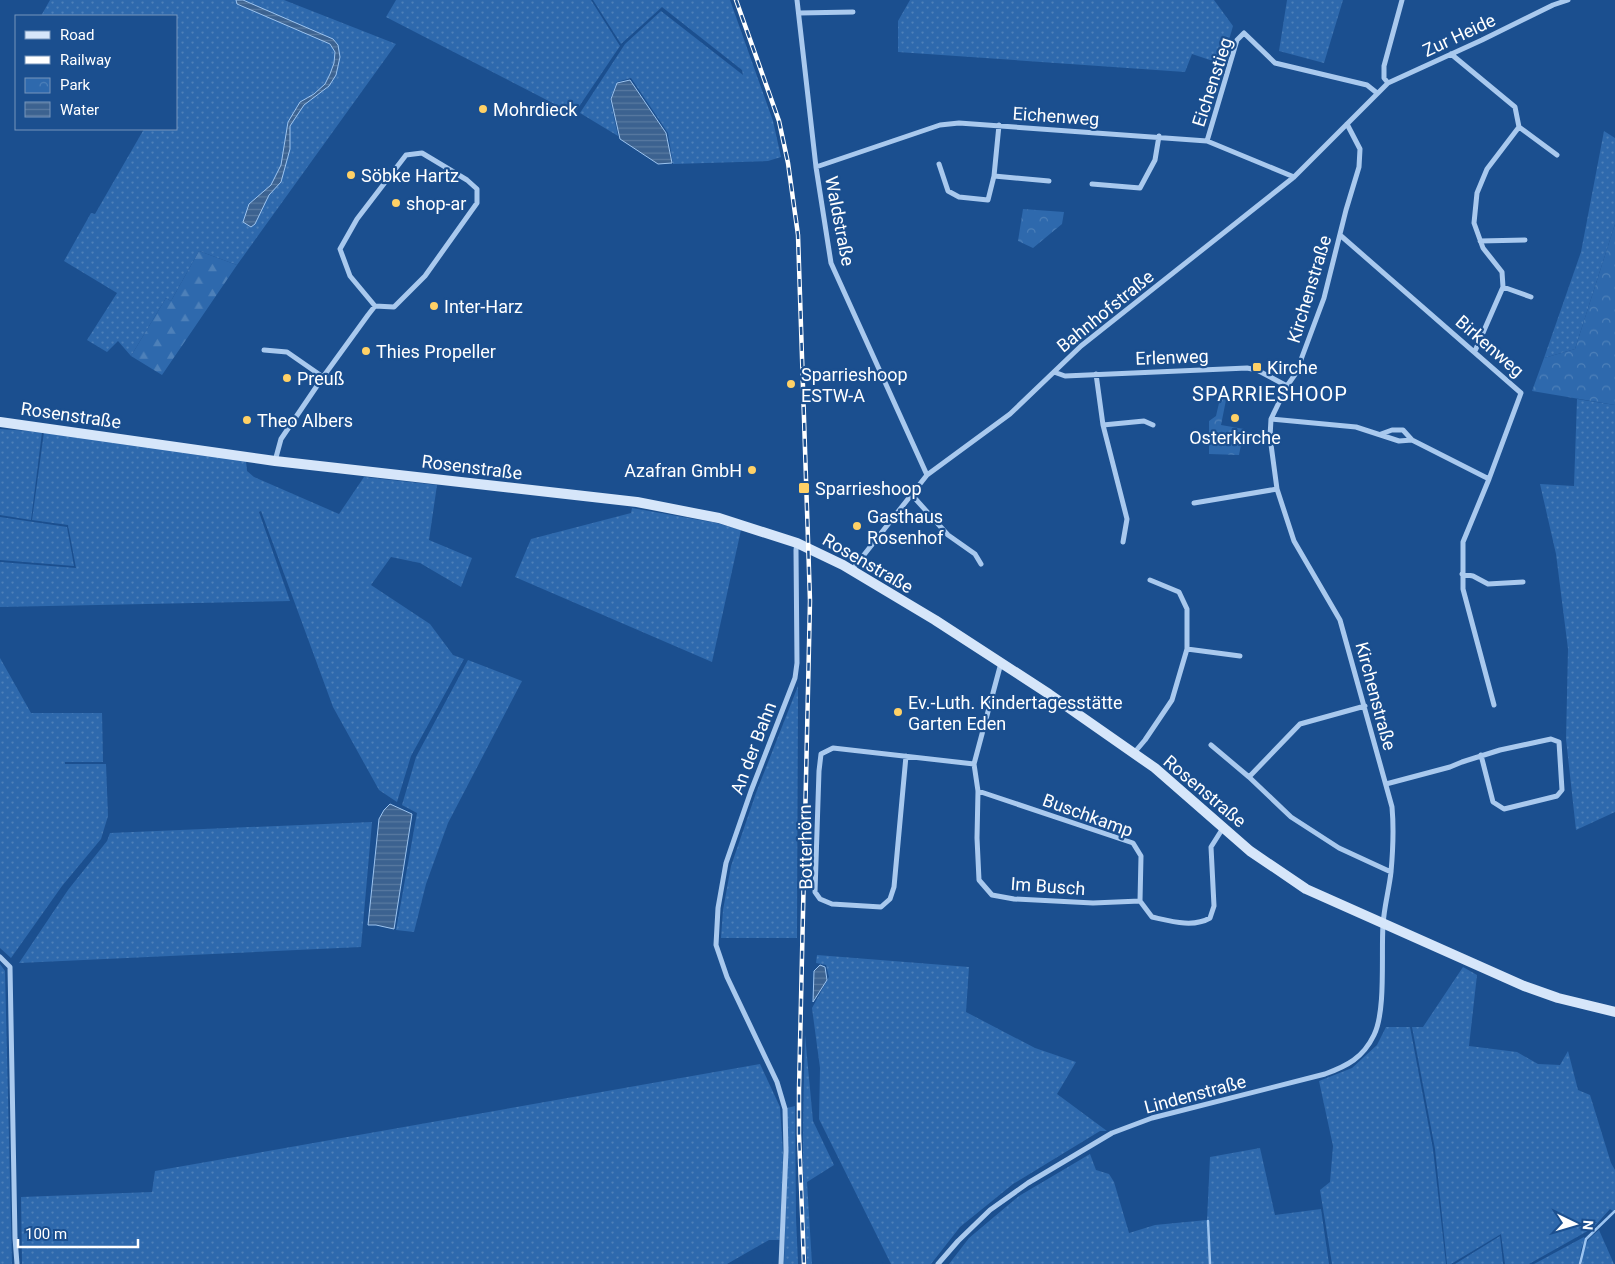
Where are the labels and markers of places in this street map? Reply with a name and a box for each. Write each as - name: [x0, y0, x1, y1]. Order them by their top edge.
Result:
- place label: Mohrdieck: [493, 99, 578, 120]
- marker: Mohrdieck: [477, 103, 489, 115]
- place label: Söbke Hartz: [361, 165, 459, 186]
- marker: Söbke Hartz: [345, 169, 357, 181]
- place label: shop-ar: [406, 193, 466, 214]
- marker: shop-ar: [390, 197, 402, 209]
- place label: Inter-Harz: [444, 296, 523, 317]
- marker: Inter-Harz: [428, 300, 440, 312]
- place label: Thies Propeller: [376, 341, 496, 362]
- marker: Thies Propeller: [360, 345, 372, 357]
- place label: Kirche: [1267, 357, 1317, 378]
- marker: Kirche: [1251, 361, 1263, 373]
- place label: Sparrieshoop ESTW-A: [801, 364, 908, 406]
- place label: Preuß: [297, 368, 344, 389]
- marker: Preuß: [281, 372, 293, 384]
- marker: Sparrieshoop ESTW-A: [785, 378, 797, 390]
- place label: Theo Albers: [257, 410, 353, 431]
- marker: Osterkirche: [1229, 412, 1241, 424]
- marker: Theo Albers: [241, 414, 253, 426]
- place label: Osterkirche: [1189, 427, 1281, 448]
- place label: Azafran GmbH: [624, 460, 742, 481]
- marker: Azafran GmbH: [746, 464, 758, 476]
- place label: Sparrieshoop: [815, 478, 922, 499]
- marker: Sparrieshoop: [797, 481, 811, 495]
- place label: Gasthaus Rosenhof: [867, 506, 944, 548]
- marker: Gasthaus Rosenhof: [851, 520, 863, 532]
- place label: Ev.-Luth. Kindertagesstätte Garten Eden: [908, 692, 1123, 734]
- marker: Ev.-Luth. Kindertagesstätte Garten Eden: [892, 706, 904, 718]

